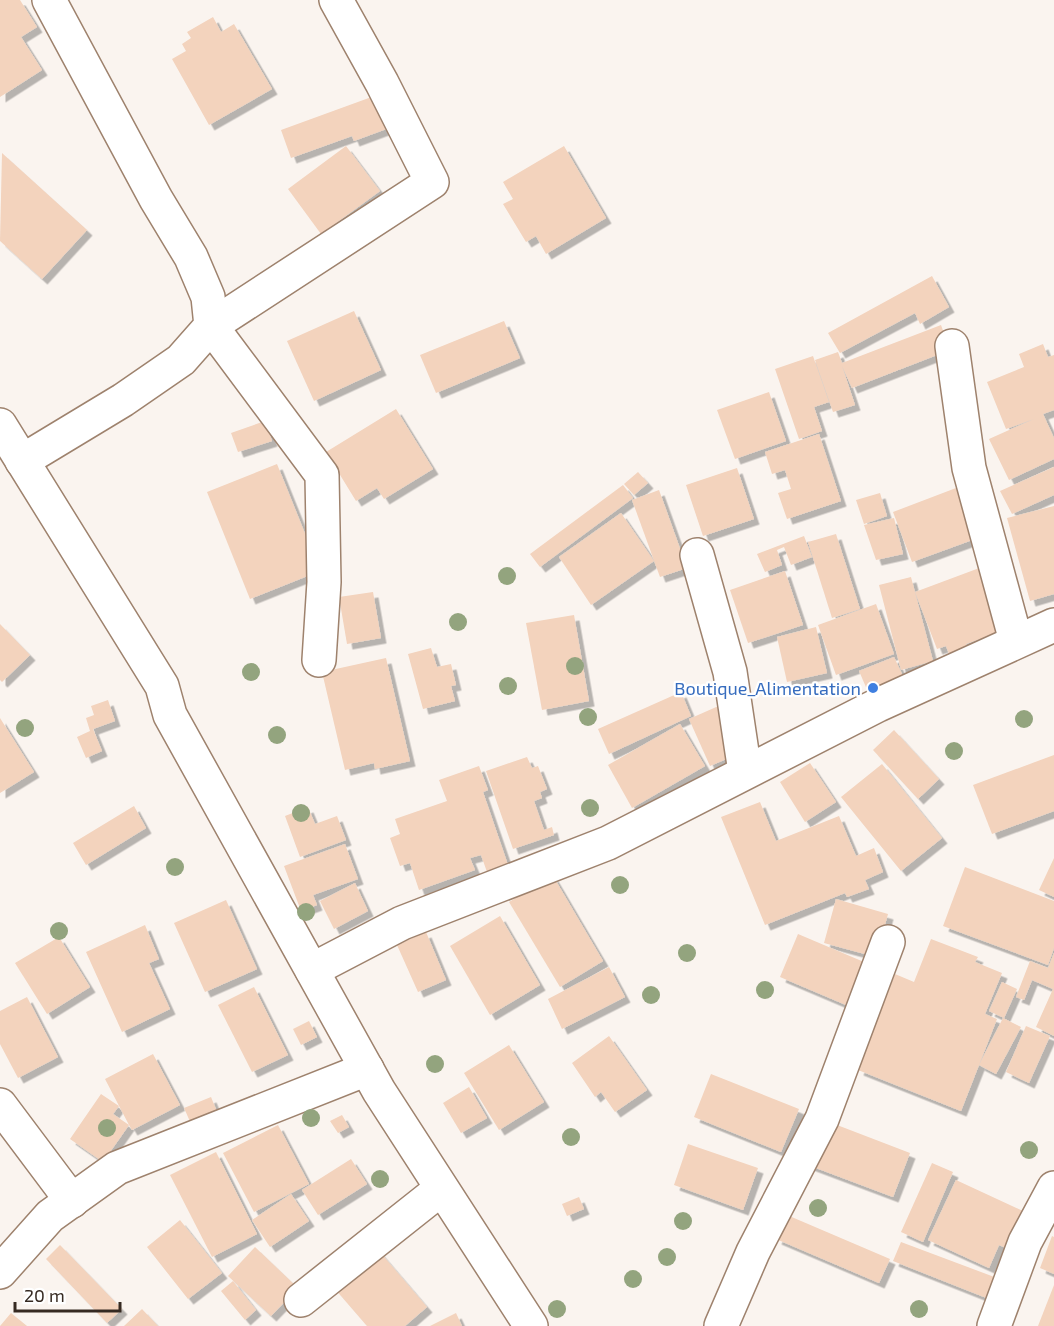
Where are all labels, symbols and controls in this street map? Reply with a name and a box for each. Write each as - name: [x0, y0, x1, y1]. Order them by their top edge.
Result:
- place label: Boutique_Alimentation: [674, 677, 861, 699]
- marker: Boutique_Alimentation: [866, 681, 880, 695]
- scale bar: [15, 1275, 120, 1313]
- text: 20 m: [24, 1284, 65, 1306]

